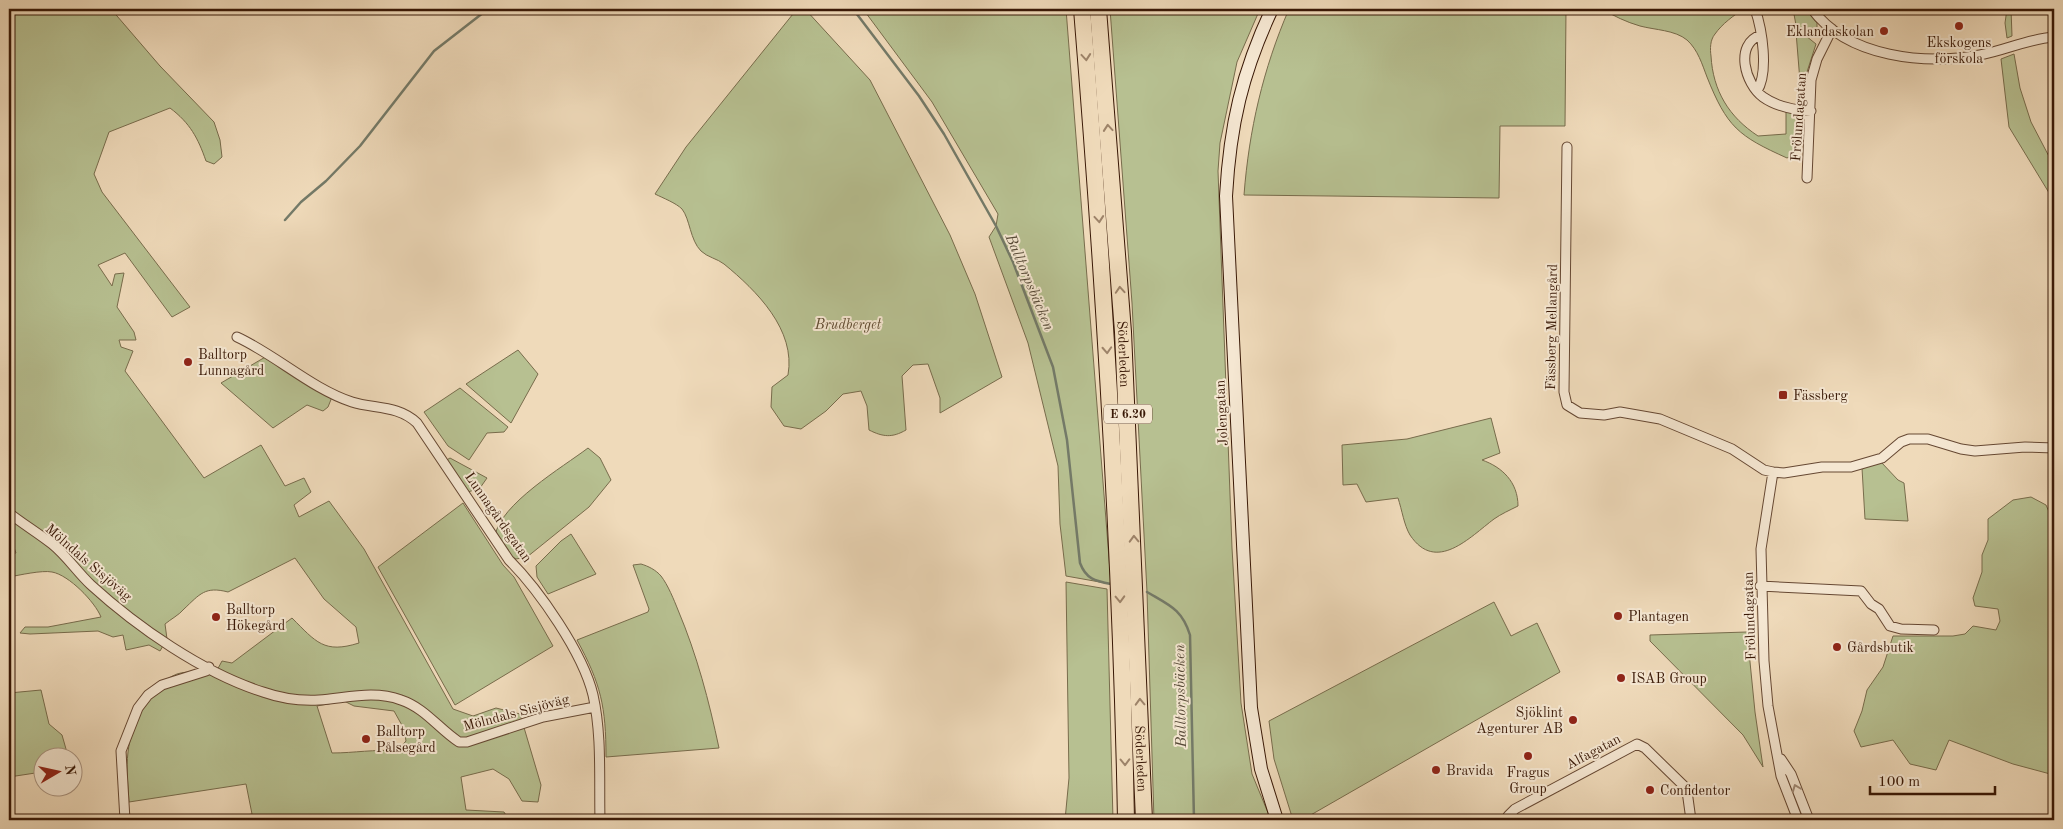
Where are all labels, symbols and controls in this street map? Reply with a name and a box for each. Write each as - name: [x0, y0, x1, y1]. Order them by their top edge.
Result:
- marker: Ekskogens förskola: [1953, 20, 1965, 32]
- place label: Eklandaskolan: [1786, 25, 1874, 39]
- marker: Eklandaskolan: [1878, 25, 1890, 37]
- place label: Ekskogens förskola: [1927, 36, 1991, 66]
- one-way arrow: [1080, 54, 1091, 62]
- street label: Frölundagatan: [1789, 72, 1809, 162]
- one-way arrow: [1103, 123, 1114, 131]
- one-way arrow: [1093, 216, 1104, 224]
- water label: Balltorpsbäcken: [1001, 231, 1056, 333]
- street label: Fässberg Mellangård: [1544, 264, 1560, 390]
- one-way arrow: [1115, 285, 1126, 293]
- park label: Brudberget: [814, 318, 882, 333]
- street label: Söderleden: [1114, 320, 1131, 388]
- one-way arrow: [1102, 346, 1113, 354]
- place label: Balltorp Lunnagård: [198, 348, 264, 378]
- marker: Balltorp Lunnagård: [182, 356, 194, 368]
- street label: Jolengatan: [1213, 379, 1231, 446]
- marker: Fässberg: [1777, 389, 1789, 401]
- place label: Fässberg: [1793, 389, 1848, 403]
- road number: E 6.20: [1104, 404, 1152, 424]
- street label: Lunnagårdsgatan: [462, 470, 535, 566]
- street label: Mölndals Sisjöväg: [43, 522, 135, 604]
- one-way arrow: [1128, 535, 1139, 543]
- street label: Frölundagatan: [1741, 571, 1759, 661]
- one-way arrow: [1114, 596, 1125, 604]
- place label: Balltorp Hökegård: [226, 603, 285, 633]
- marker: Plantagen: [1612, 610, 1624, 622]
- place label: Plantagen: [1628, 610, 1690, 624]
- marker: Balltorp Hökegård: [210, 611, 222, 623]
- marker: Gårdsbutik: [1831, 641, 1843, 653]
- place label: Gårdsbutik: [1847, 641, 1914, 655]
- water label: Balltorpsbäcken: [1173, 644, 1190, 749]
- marker: ISAB Group: [1615, 672, 1627, 684]
- place label: ISAB Group: [1631, 672, 1707, 686]
- street label: Mölndals Sisjöväg: [462, 692, 571, 734]
- one-way arrow: [1135, 697, 1146, 705]
- place label: Sjöklint Agenturer AB: [1476, 706, 1563, 736]
- marker: Sjöklint Agenturer AB: [1567, 714, 1579, 726]
- place label: Balltorp Pålsegård: [376, 725, 436, 755]
- street label: Söderleden: [1132, 725, 1149, 793]
- street label: Alfagatan: [1564, 731, 1624, 772]
- marker: Balltorp Pålsegård: [360, 733, 372, 745]
- north arrow: [32, 746, 82, 796]
- marker: Fragus Group: [1522, 750, 1534, 762]
- one-way arrow: [1120, 758, 1130, 766]
- text: N: [62, 764, 78, 777]
- marker: Bravida: [1430, 764, 1442, 776]
- place label: Bravida: [1446, 764, 1493, 778]
- scale bar: [1870, 764, 1996, 796]
- place label: Fragus Group: [1506, 766, 1550, 796]
- text: 100 m: [1878, 775, 1920, 790]
- marker: Confidentor: [1644, 784, 1656, 796]
- place label: Confidentor: [1660, 784, 1730, 798]
- one-way arrow: [1792, 784, 1802, 793]

